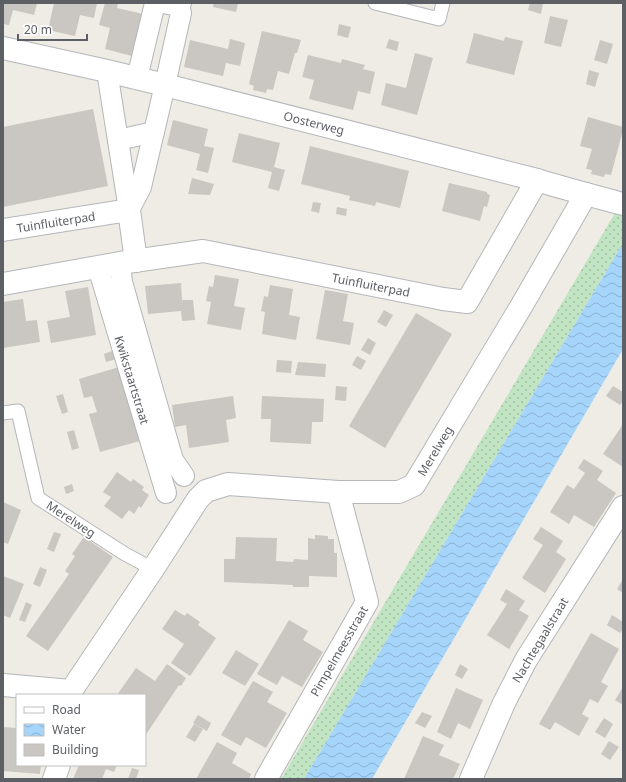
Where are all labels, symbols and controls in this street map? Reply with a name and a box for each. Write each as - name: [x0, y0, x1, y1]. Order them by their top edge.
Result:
- scale bar: [18, 16, 87, 42]
- text: 20 m: [24, 21, 52, 38]
- street label: Oosterweg: [282, 107, 346, 139]
- street label: Tuinfluiterpad: [16, 207, 96, 237]
- street label: Tuinfluiterpad: [330, 269, 412, 301]
- street label: Kwikstaartstraat: [110, 334, 154, 427]
- street label: Merelweg: [413, 423, 457, 479]
- street label: Merelweg: [43, 497, 99, 541]
- street label: Nachtegaalstraat: [508, 594, 573, 686]
- street label: Pimpelmeesstraat: [306, 602, 372, 699]
- legend: [16, 694, 146, 766]
- text: Road: [52, 701, 81, 718]
- text: Water: [52, 721, 86, 738]
- text: Building: [52, 741, 99, 758]

